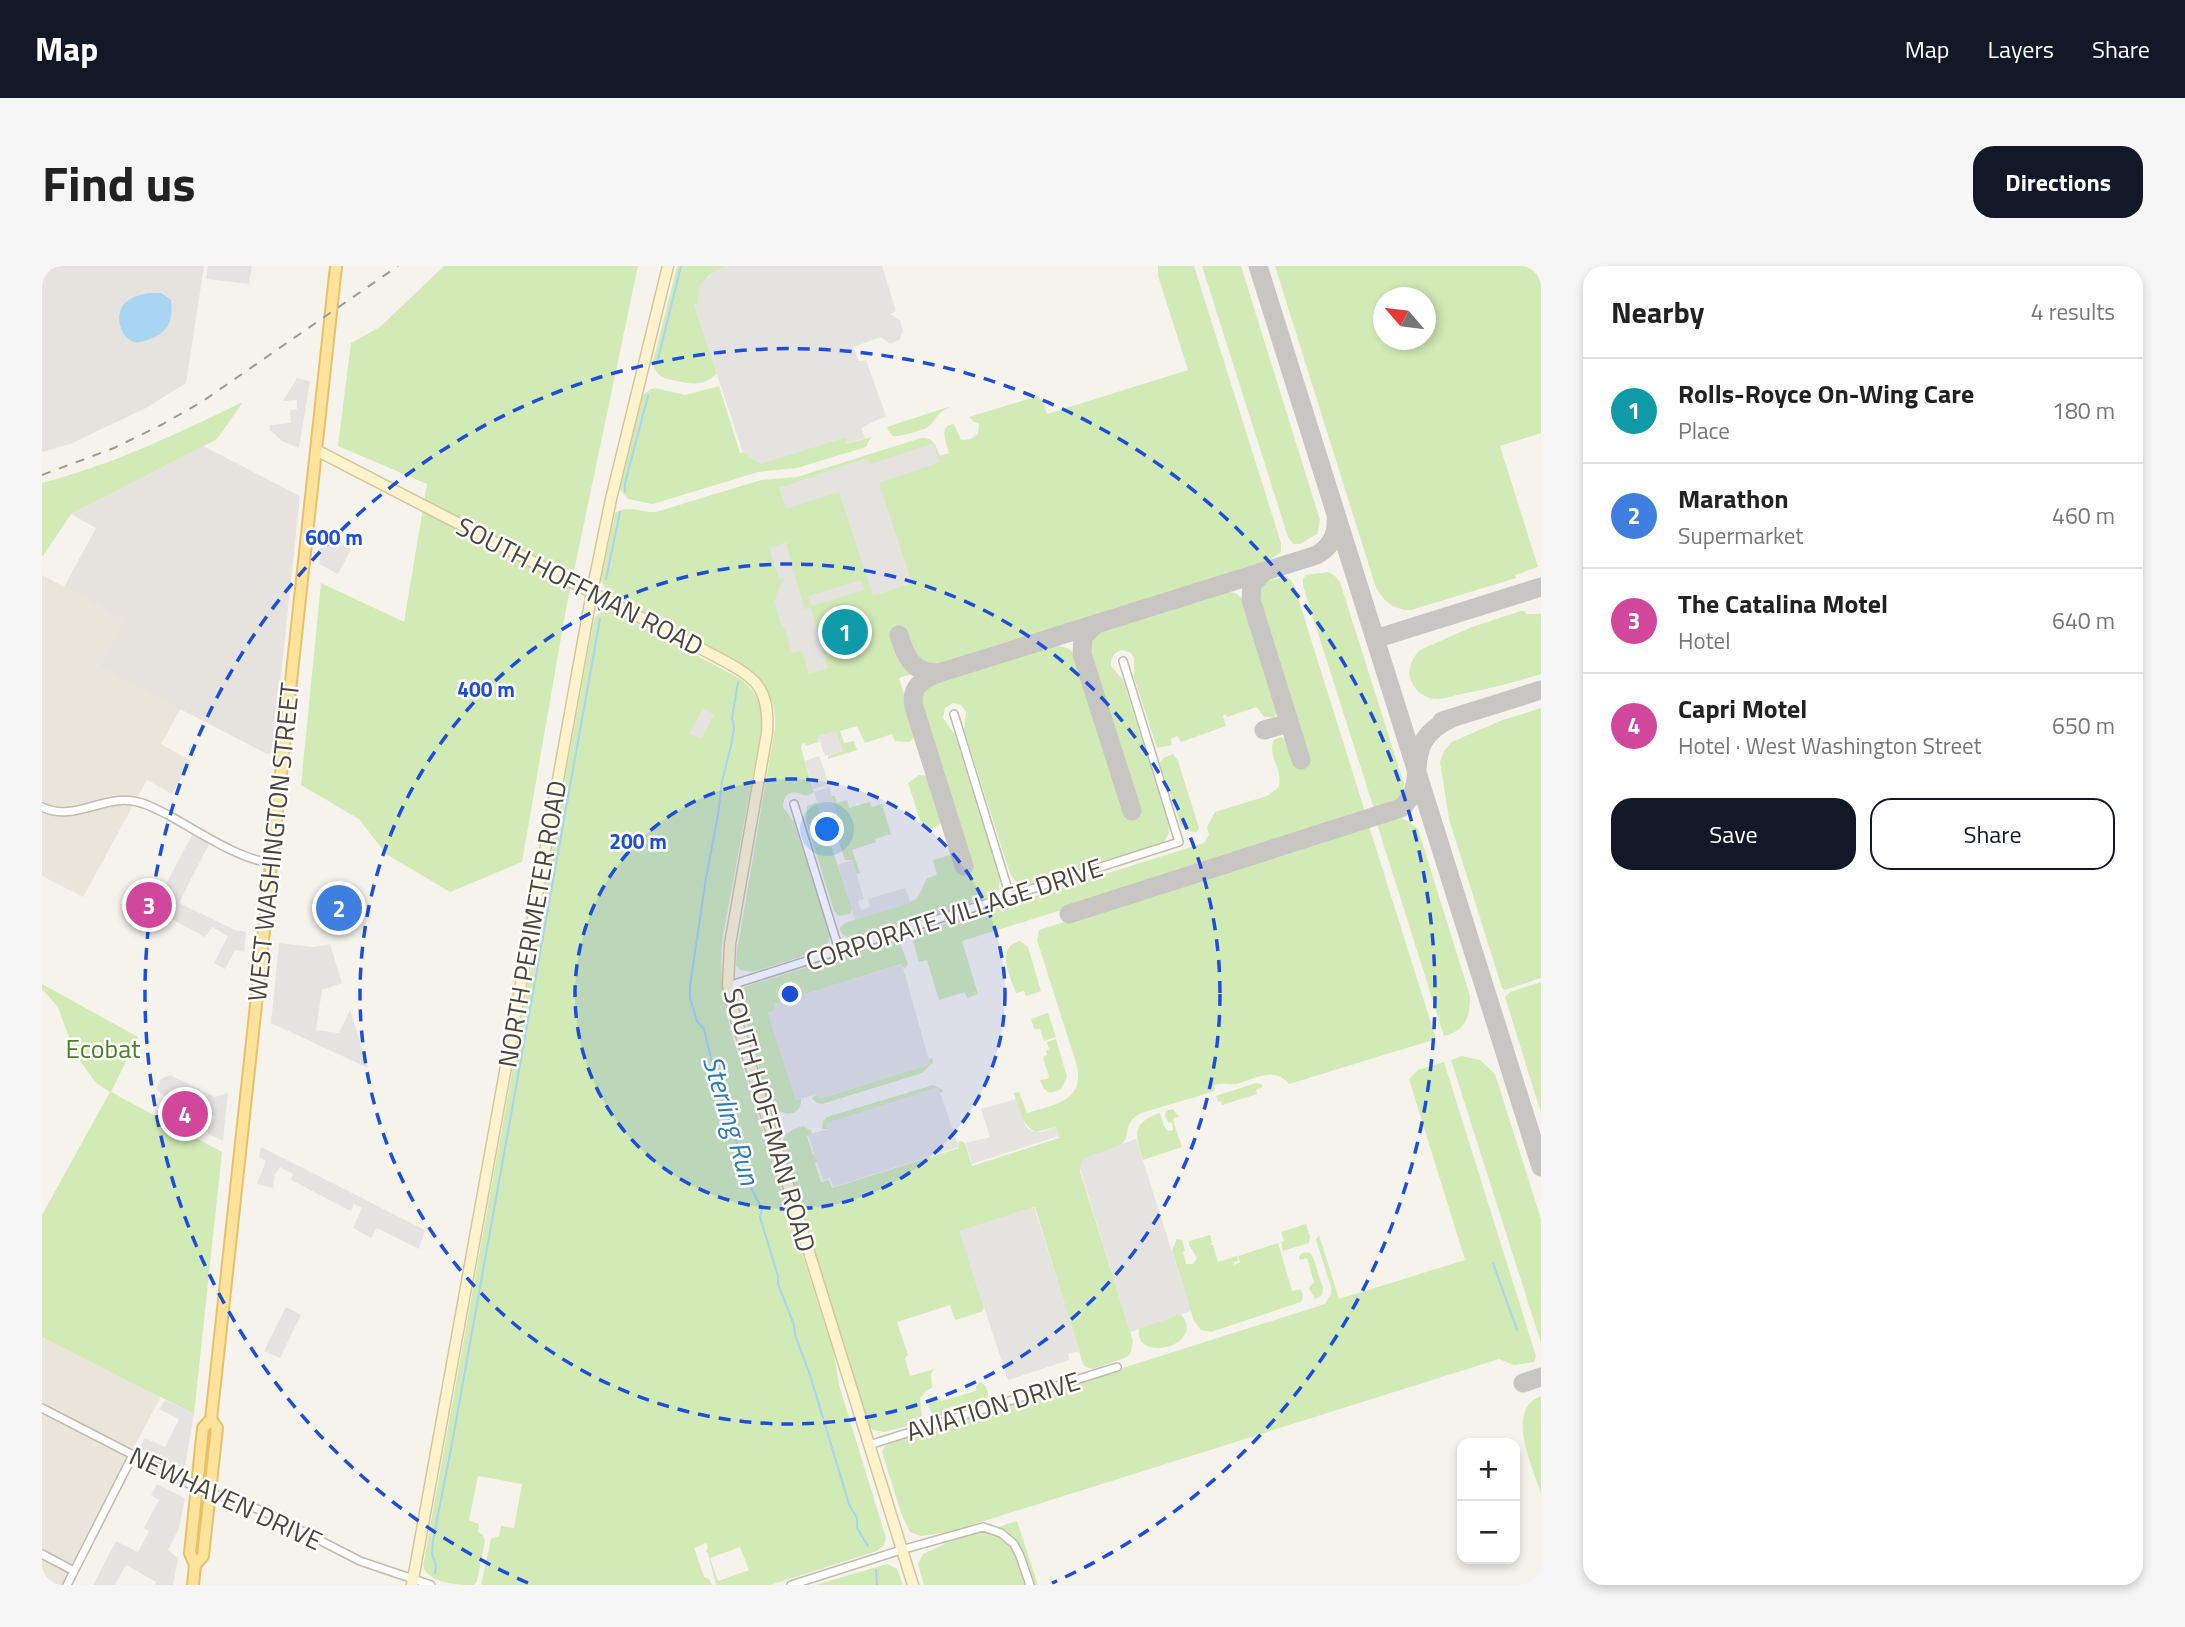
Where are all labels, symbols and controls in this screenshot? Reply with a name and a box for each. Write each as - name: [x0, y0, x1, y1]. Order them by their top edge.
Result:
- text: Map: [35, 24, 98, 74]
- text: Map: [1905, 31, 1950, 67]
- text: Layers: [1988, 31, 2054, 67]
- text: Share: [2092, 31, 2150, 67]
- text: Find us: [42, 145, 196, 220]
- button: Directions: [1973, 146, 2143, 218]
- north arrow: [1373, 287, 1436, 350]
- text: Nearby: [1611, 289, 1704, 335]
- text: 4 results: [2031, 294, 2115, 329]
- text: Rolls-Royce On-Wing Care: [1678, 374, 1974, 413]
- text: 1: [1628, 393, 1640, 428]
- text: 180 m: [2052, 393, 2115, 428]
- text: Place: [1678, 413, 1730, 448]
- text: Marathon: [1678, 479, 1789, 518]
- text: 2: [1628, 498, 1640, 533]
- text: 460 m: [2052, 498, 2115, 533]
- street label: SOUTH HOFFMAN ROAD: [450, 507, 710, 665]
- text: Supermarket: [1678, 518, 1803, 553]
- text: 600 m: [305, 521, 363, 553]
- text: The Catalina Motel: [1678, 584, 1888, 623]
- text: 3: [1628, 603, 1640, 638]
- text: 640 m: [2052, 603, 2115, 638]
- pin: 1: [822, 606, 868, 658]
- text: Hotel: [1678, 623, 1730, 658]
- text: 400 m: [457, 673, 515, 705]
- street label: WEST WASHINGTON STREET: [237, 680, 309, 1003]
- text: Capri Motel: [1678, 689, 1807, 728]
- text: 4: [1628, 708, 1640, 743]
- text: 650 m: [2052, 708, 2115, 743]
- text: Hotel · West Washington Street: [1678, 728, 1982, 763]
- street label: NORTH PERIMETER ROAD: [488, 777, 576, 1071]
- button: Save: [1611, 798, 1856, 870]
- button: Share: [1870, 798, 2115, 870]
- your location: [810, 812, 844, 846]
- text: 200 m: [609, 825, 667, 857]
- street label: CORPORATE VILLAGE DRIVE: [801, 848, 1107, 980]
- pin: 3: [126, 879, 172, 931]
- pin: 2: [316, 882, 362, 934]
- centre of rings: [778, 982, 802, 1006]
- street label: SOUTH HOFFMAN ROAD: [714, 984, 826, 1256]
- park label: Ecobat: [66, 1029, 140, 1068]
- water label: Sterling Run: [692, 1050, 772, 1191]
- pin: 4: [162, 1088, 208, 1140]
- street label: AVIATION DRIVE: [901, 1361, 1085, 1451]
- street label: NEWHAVEN DRIVE: [123, 1436, 329, 1560]
- map controls: [1457, 1438, 1520, 1564]
- button: +: [1457, 1438, 1520, 1501]
- button: −: [1457, 1501, 1520, 1564]

